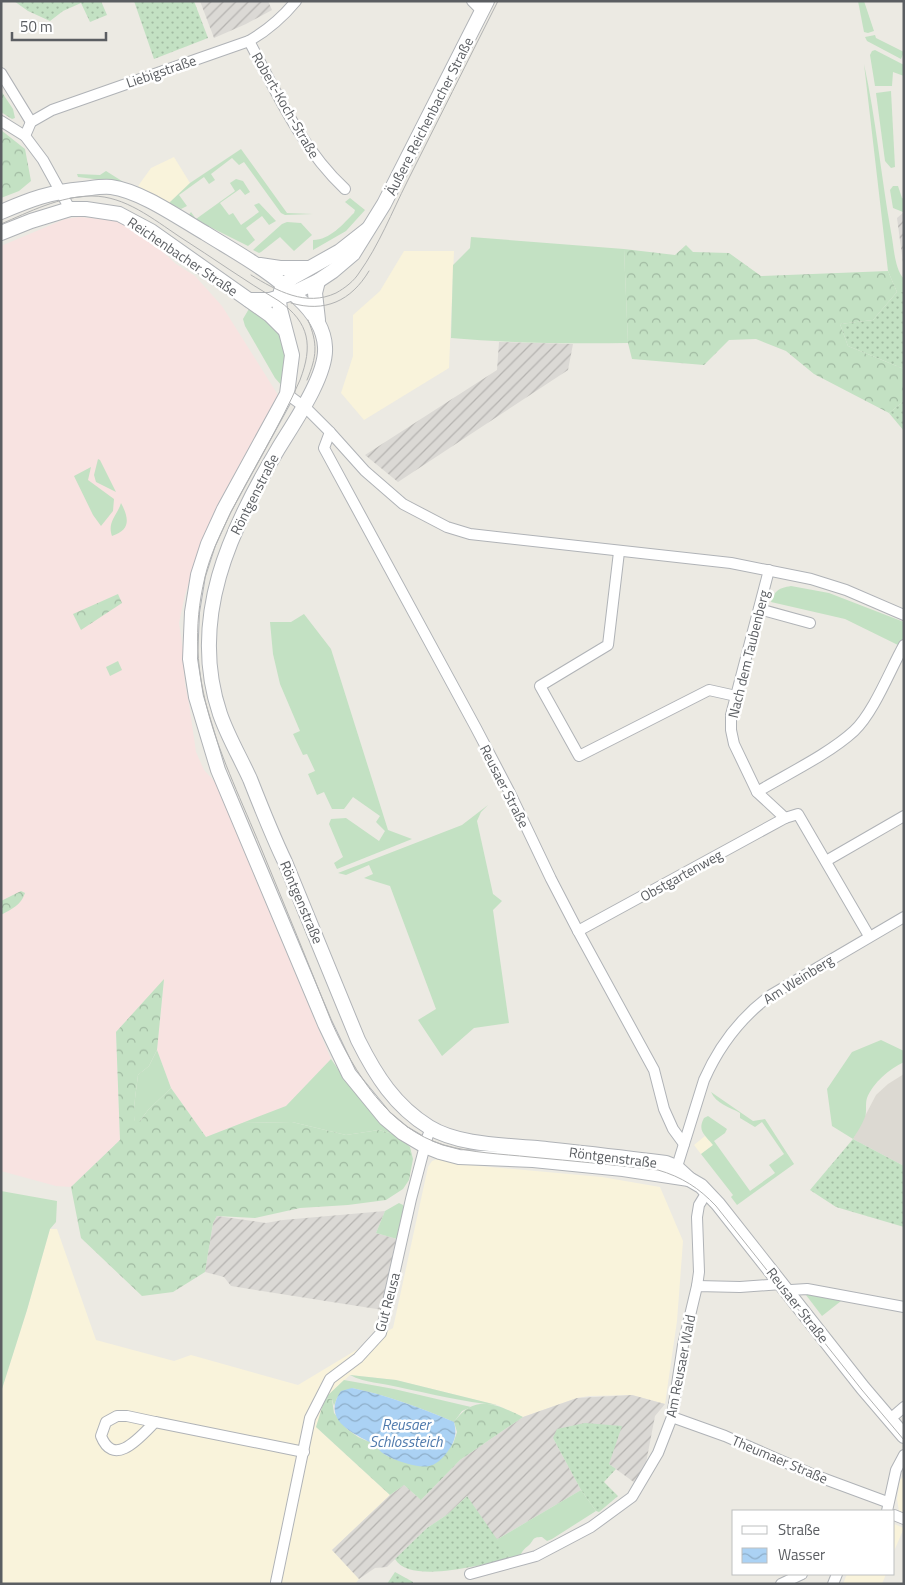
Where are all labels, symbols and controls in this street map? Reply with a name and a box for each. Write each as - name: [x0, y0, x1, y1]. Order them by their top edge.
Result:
- scale bar: [12, 10, 106, 42]
- text: 50 m: [20, 15, 53, 38]
- street label: Äußere Reichenbacher Straße: [380, 33, 478, 199]
- street label: Robert-Koch-Straße: [247, 48, 325, 162]
- street label: Liebigstraße: [123, 49, 199, 93]
- street label: Reichenbacher Straße: [124, 211, 242, 301]
- street label: Röntgenstraße: [225, 450, 283, 538]
- street label: Nach dem Taubenberg: [722, 588, 774, 720]
- street label: Reusaer Straße: [475, 741, 535, 831]
- street label: Obstgartenweg: [636, 844, 726, 906]
- street label: Röntgenstraße: [275, 857, 329, 947]
- street label: Am Weinberg: [759, 949, 837, 1009]
- street label: Röntgenstraße: [568, 1141, 658, 1173]
- street label: Reusaer Straße: [762, 1263, 834, 1347]
- street label: Gut Reusa: [369, 1270, 405, 1334]
- street label: Am Reusaer Wald: [660, 1313, 700, 1419]
- water label: Reusaer Schlossteich: [370, 1413, 443, 1453]
- street label: Theumaer Straße: [729, 1429, 831, 1489]
- legend: [732, 1510, 895, 1575]
- text: Straße: [778, 1518, 820, 1541]
- text: Wasser: [778, 1543, 825, 1566]

